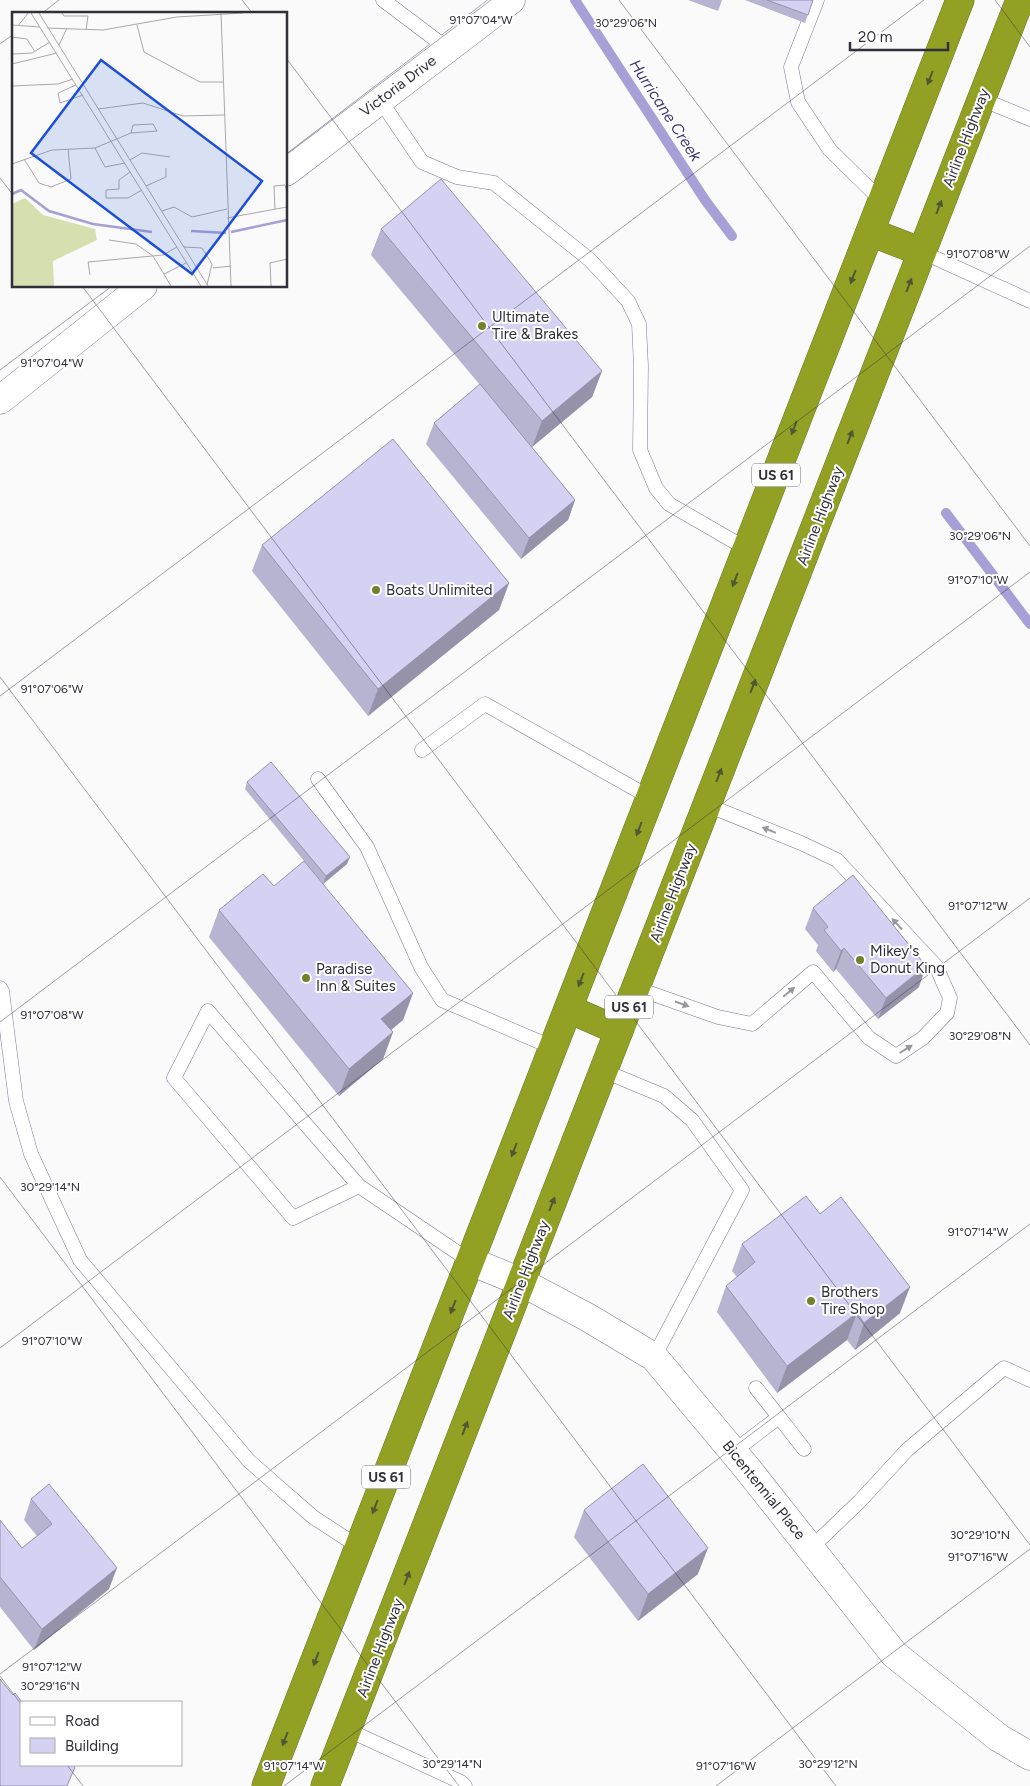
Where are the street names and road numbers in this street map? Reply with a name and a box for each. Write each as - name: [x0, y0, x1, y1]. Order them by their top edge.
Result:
- street label: Victoria Drive: [356, 51, 440, 121]
- street label: Airline Highway: [939, 86, 993, 190]
- road number: US 61: [752, 464, 800, 486]
- street label: Airline Highway: [793, 464, 847, 568]
- street label: Airline Highway: [646, 841, 700, 945]
- road number: US 61: [605, 996, 653, 1019]
- street label: Airline Highway: [499, 1218, 553, 1322]
- street label: Bicentennial Place: [719, 1437, 809, 1543]
- road number: US 61: [362, 1465, 410, 1488]
- street label: Airline Highway: [353, 1596, 407, 1700]

